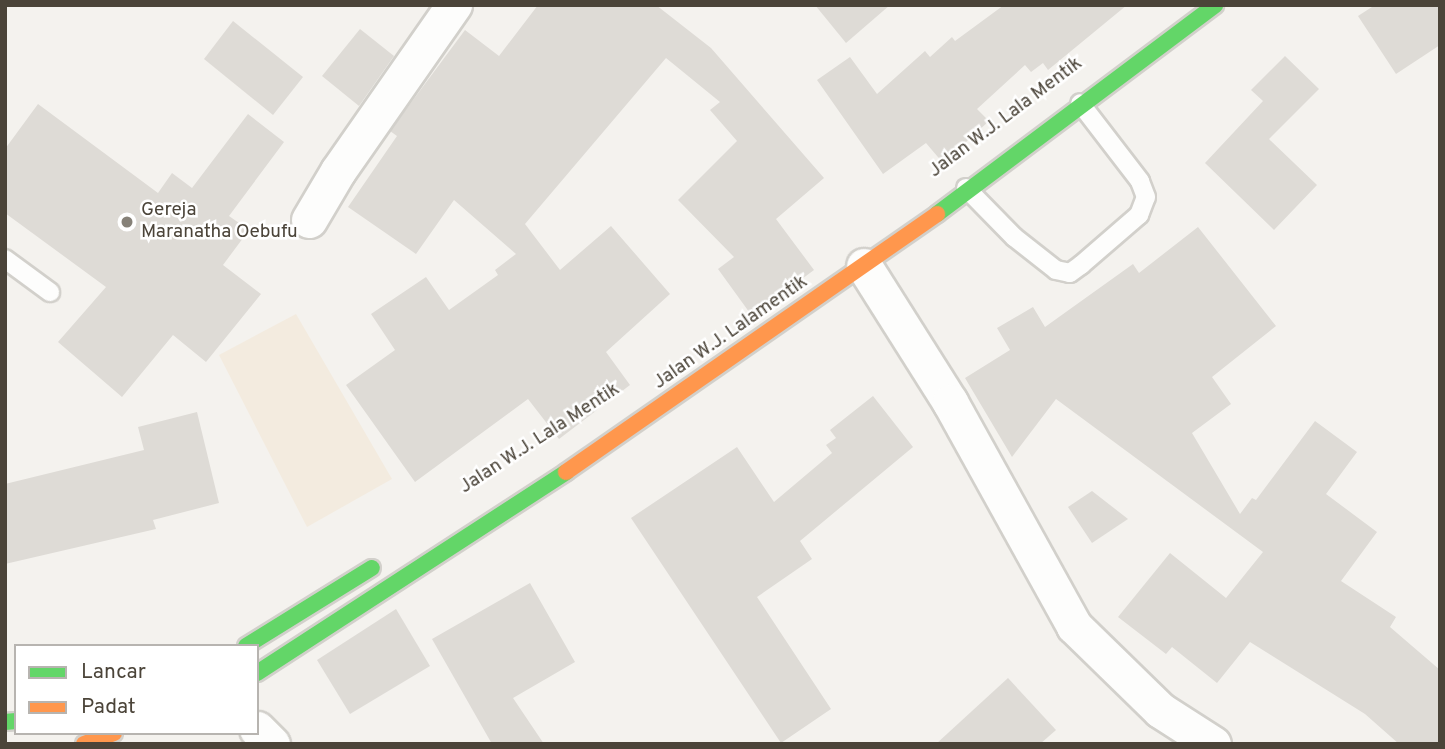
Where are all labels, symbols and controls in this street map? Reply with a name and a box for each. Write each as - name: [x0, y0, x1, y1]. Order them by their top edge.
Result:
- street label: Jalan W.J. Lala Mentik: [925, 53, 1087, 183]
- place label: Gereja Maranatha Oebufu: [141, 200, 298, 244]
- marker: Gereja Maranatha Oebufu: [119, 214, 135, 230]
- street label: Jalan W.J. Lalamentik: [649, 271, 813, 395]
- street label: Jalan W.J. Lala Mentik: [456, 379, 624, 499]
- legend: [14, 644, 259, 735]
- text: Lancar: [81, 659, 146, 686]
- text: Padat: [81, 694, 136, 721]

